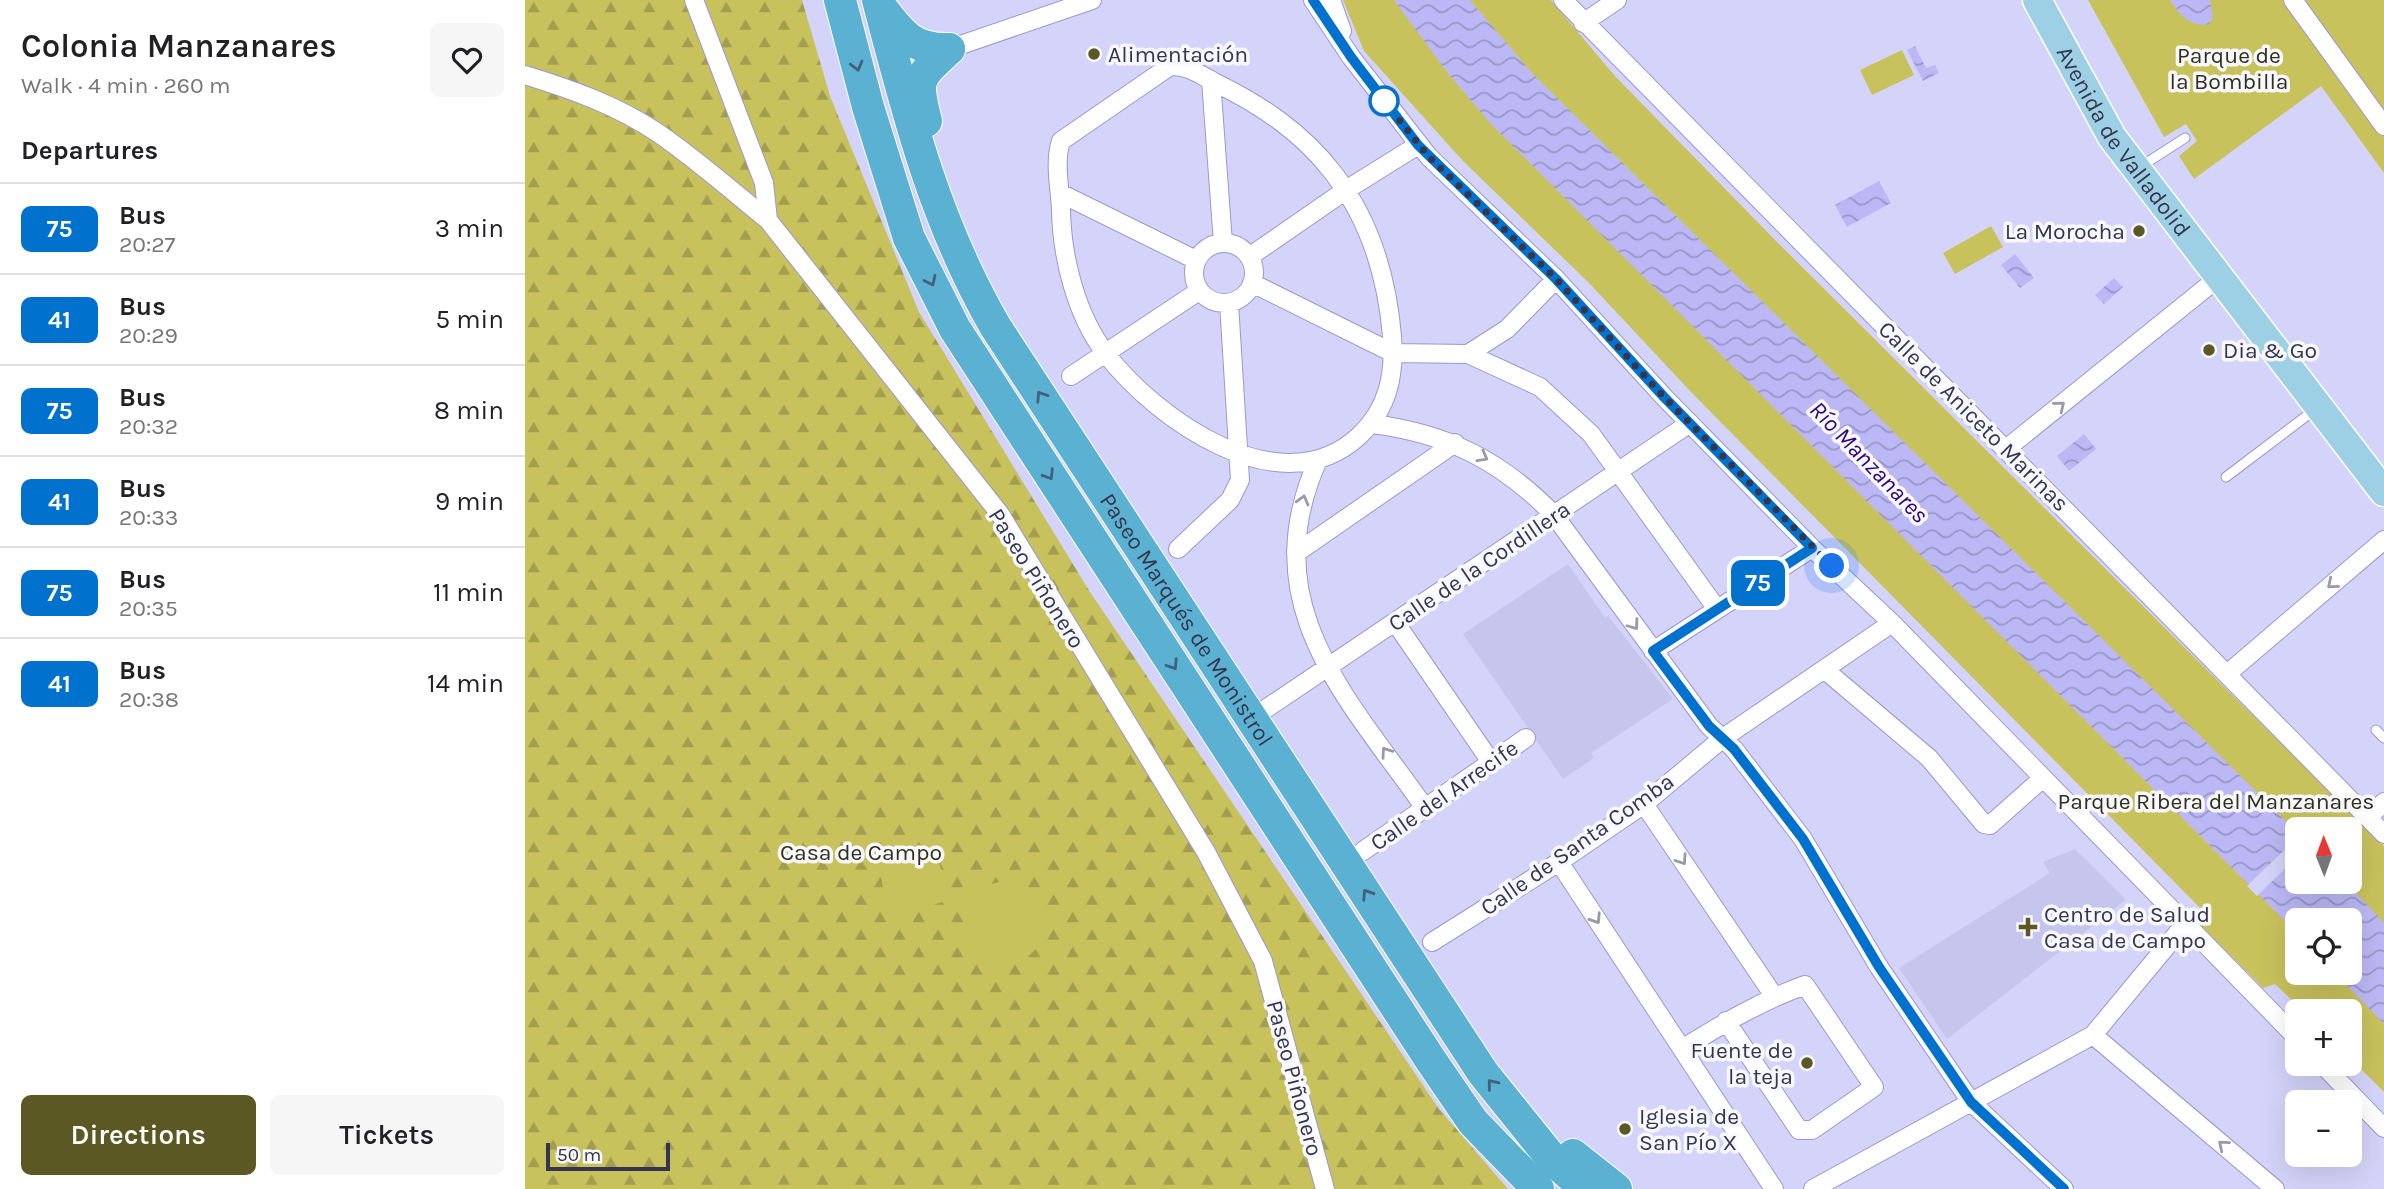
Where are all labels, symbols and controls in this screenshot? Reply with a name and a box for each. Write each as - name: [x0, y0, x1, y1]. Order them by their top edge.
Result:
- button: heart: [430, 23, 504, 97]
- text: Colonia Manzanares: [21, 27, 337, 65]
- place label: Alimentación: [1108, 41, 1248, 68]
- street label: Avenida de Valladolid: [2051, 41, 2196, 242]
- park label: Parque de la Bombilla: [2170, 42, 2288, 95]
- marker: Alimentación: [1086, 46, 1102, 62]
- one-way arrow: [849, 60, 863, 72]
- text: Walk · 4 min · 260 m: [21, 72, 231, 99]
- unlabelled marker: [1369, 86, 1399, 116]
- text: Departures: [21, 135, 158, 166]
- text: Bus: [119, 200, 166, 231]
- text: 3 min: [435, 213, 504, 244]
- text: 75: [47, 215, 72, 243]
- place label: La Morocha: [2005, 218, 2125, 245]
- marker: La Morocha: [2131, 223, 2147, 239]
- text: 20:27: [119, 231, 175, 258]
- one-way arrow: [922, 274, 936, 286]
- text: Bus: [119, 291, 166, 322]
- text: 5 min: [435, 304, 504, 335]
- text: 41: [48, 306, 71, 334]
- street label: Calle de Aniceto Marinas: [1873, 316, 2074, 517]
- text: 20:29: [119, 322, 178, 349]
- place label: Dia & Go: [2223, 337, 2317, 364]
- marker: Dia & Go: [2201, 342, 2217, 358]
- text: Bus: [119, 382, 166, 413]
- one-way arrow: [1037, 391, 1049, 404]
- text: 8 min: [434, 395, 504, 426]
- water label: Río Manzanares: [1804, 395, 1934, 529]
- text: 75: [47, 397, 72, 425]
- one-way arrow: [2051, 402, 2064, 414]
- text: 20:32: [119, 413, 178, 440]
- one-way arrow: [1476, 449, 1489, 462]
- one-way arrow: [1041, 467, 1054, 480]
- text: Bus: [119, 473, 166, 504]
- text: 9 min: [435, 486, 504, 517]
- text: 41: [48, 488, 71, 516]
- street label: Paseo Marqués de Monistrol: [1094, 488, 1279, 751]
- one-way arrow: [1294, 495, 1309, 507]
- street label: Calle de la Cordillera: [1383, 496, 1575, 637]
- street label: Paseo Piñonero: [983, 503, 1090, 653]
- text: 20:33: [119, 504, 178, 531]
- your location: [1814, 548, 1849, 583]
- line badge: 75: [1727, 560, 1789, 606]
- text: Bus: [119, 564, 166, 595]
- text: 75: [1745, 569, 1771, 597]
- one-way arrow: [2327, 576, 2340, 588]
- text: 11 min: [433, 577, 504, 608]
- text: 75: [47, 579, 72, 607]
- text: 20:35: [119, 595, 178, 622]
- one-way arrow: [1626, 617, 1638, 630]
- text: Bus: [119, 655, 166, 686]
- one-way arrow: [1165, 657, 1178, 670]
- text: 14 min: [427, 668, 504, 699]
- text: 41: [48, 670, 71, 698]
- text: 20:38: [119, 686, 179, 713]
- street label: Calle del Arrecife: [1365, 734, 1523, 856]
- one-way arrow: [1382, 747, 1394, 760]
- street label: Calle de Santa Comba: [1476, 768, 1679, 921]
- park label: Parque Ribera del Manzanares: [2058, 788, 2374, 815]
- north arrow: [2285, 817, 2363, 894]
- map controls: [2285, 817, 2362, 1167]
- park label: Casa de Campo: [780, 839, 942, 866]
- one-way arrow: [1674, 852, 1686, 865]
- one-way arrow: [1362, 888, 1375, 901]
- place label: Centro de Salud Casa de Campo: [2044, 901, 2210, 954]
- button: locate: [2285, 908, 2362, 985]
- one-way arrow: [1588, 912, 1601, 925]
- marker: Centro de Salud Casa de Campo: [2018, 917, 2038, 937]
- street label: Paseo Piñonero: [1261, 997, 1328, 1159]
- button: +: [2285, 999, 2362, 1076]
- place label: Fuente de la teja: [1691, 1037, 1793, 1090]
- marker: Fuente de la teja: [1799, 1055, 1815, 1071]
- one-way arrow: [1488, 1079, 1500, 1092]
- button: −: [2285, 1090, 2362, 1167]
- button: Directions: [21, 1095, 256, 1175]
- button: Tickets: [270, 1095, 504, 1175]
- place label: Iglesia de San Pío X: [1639, 1103, 1739, 1156]
- marker: Iglesia de San Pío X: [1617, 1121, 1633, 1137]
- scale bar: [546, 1140, 670, 1172]
- one-way arrow: [2219, 1141, 2232, 1153]
- text: 50 m: [557, 1144, 601, 1166]

